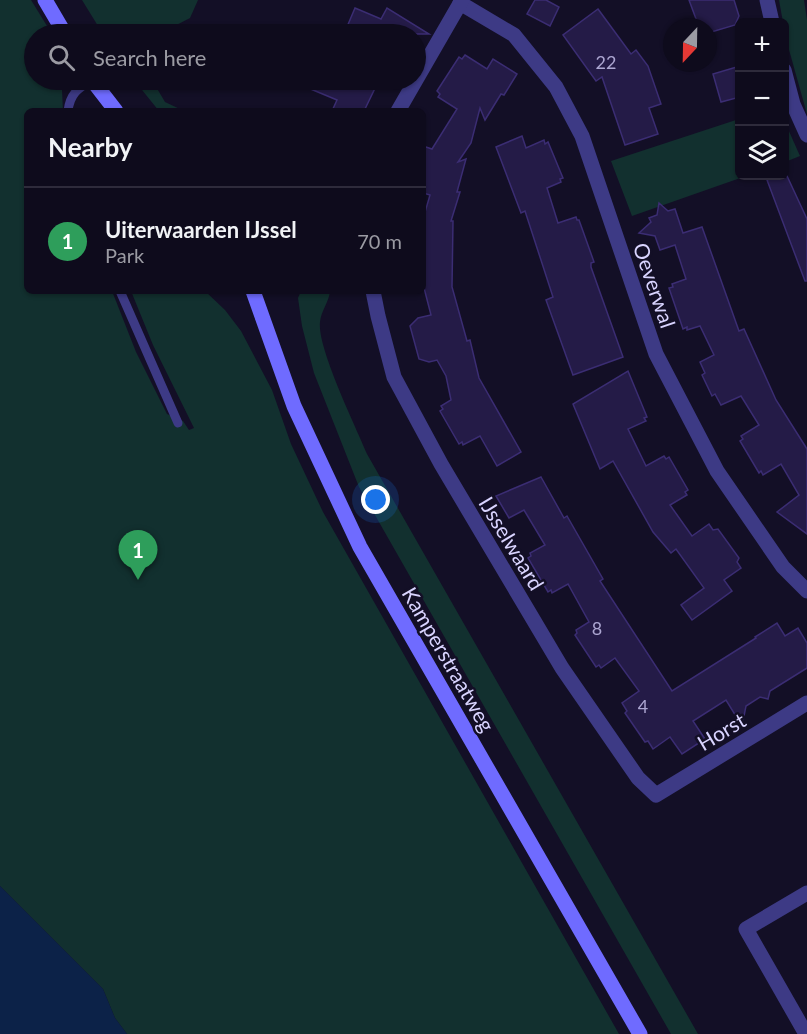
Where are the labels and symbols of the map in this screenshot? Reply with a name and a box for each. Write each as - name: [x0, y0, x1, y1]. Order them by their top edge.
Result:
- north arrow: [663, 18, 717, 72]
- house number: 22: [596, 51, 616, 73]
- street label: Oeverwal: [629, 239, 681, 331]
- your location: [361, 485, 390, 514]
- street label: IJsselwaard: [474, 492, 550, 594]
- pin: 1: [118, 530, 158, 580]
- street label: Kamperstraatweg: [397, 582, 501, 736]
- house number: 8: [592, 617, 602, 639]
- house number: 4: [638, 695, 648, 717]
- street label: Horst: [692, 707, 750, 755]

